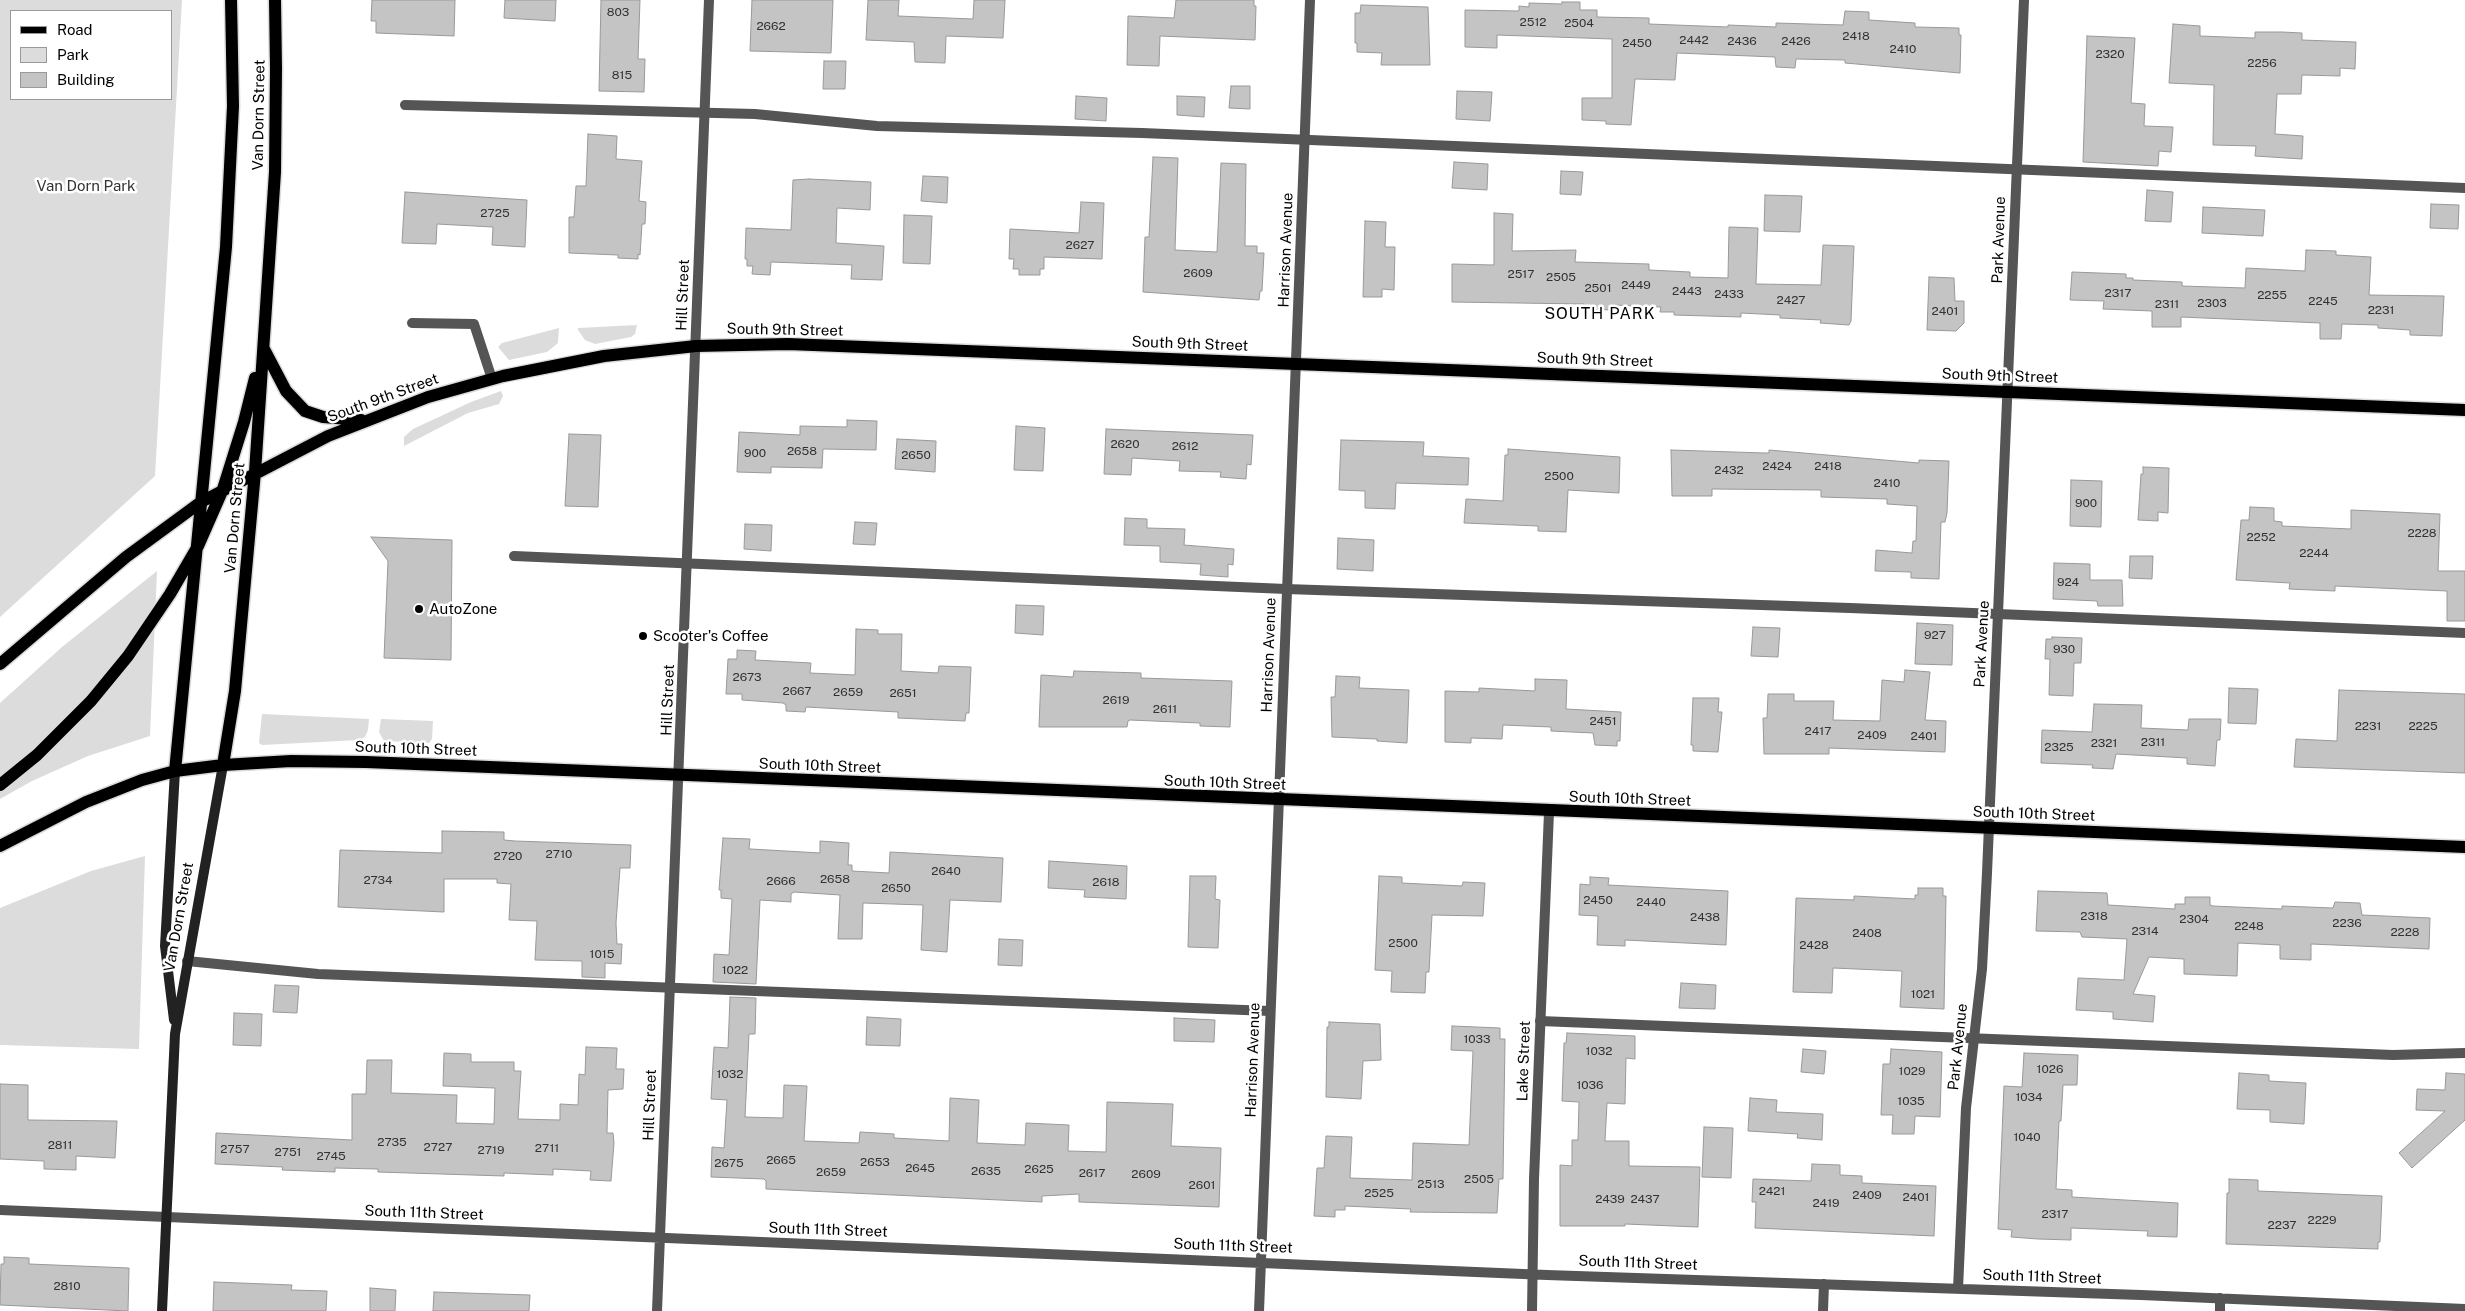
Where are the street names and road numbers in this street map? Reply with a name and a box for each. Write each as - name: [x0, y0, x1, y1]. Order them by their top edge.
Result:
- street label: Van Dorn Street: [249, 59, 269, 171]
- street label: Harrison Avenue: [1275, 192, 1297, 308]
- street label: Park Avenue: [1988, 196, 2010, 284]
- street label: Hill Street: [673, 259, 693, 331]
- street label: South 9th Street: [727, 320, 843, 340]
- street label: South 9th Street: [1131, 333, 1249, 355]
- street label: South 9th Street: [1536, 349, 1654, 371]
- street label: South 9th Street: [1941, 365, 2059, 387]
- street label: South 9th Street: [325, 370, 441, 426]
- street label: Van Dorn Street: [221, 462, 249, 574]
- street label: Harrison Avenue: [1258, 597, 1280, 713]
- street label: Park Avenue: [1971, 600, 1993, 688]
- street label: Hill Street: [658, 664, 678, 736]
- street label: South 10th Street: [354, 738, 478, 760]
- street label: South 10th Street: [758, 755, 882, 777]
- street label: South 10th Street: [1163, 772, 1287, 794]
- street label: South 10th Street: [1568, 788, 1692, 810]
- street label: South 10th Street: [1972, 803, 2096, 825]
- street label: Van Dorn Street: [161, 861, 197, 973]
- street label: Harrison Avenue: [1242, 1002, 1264, 1118]
- street label: Park Avenue: [1944, 1003, 1972, 1091]
- street label: Lake Street: [1514, 1020, 1534, 1102]
- street label: Hill Street: [640, 1069, 660, 1141]
- street label: South 11th Street: [364, 1202, 484, 1224]
- street label: South 11th Street: [768, 1219, 888, 1241]
- street label: South 11th Street: [1173, 1235, 1293, 1257]
- street label: South 11th Street: [1578, 1252, 1698, 1274]
- street label: South 11th Street: [1982, 1266, 2102, 1288]

